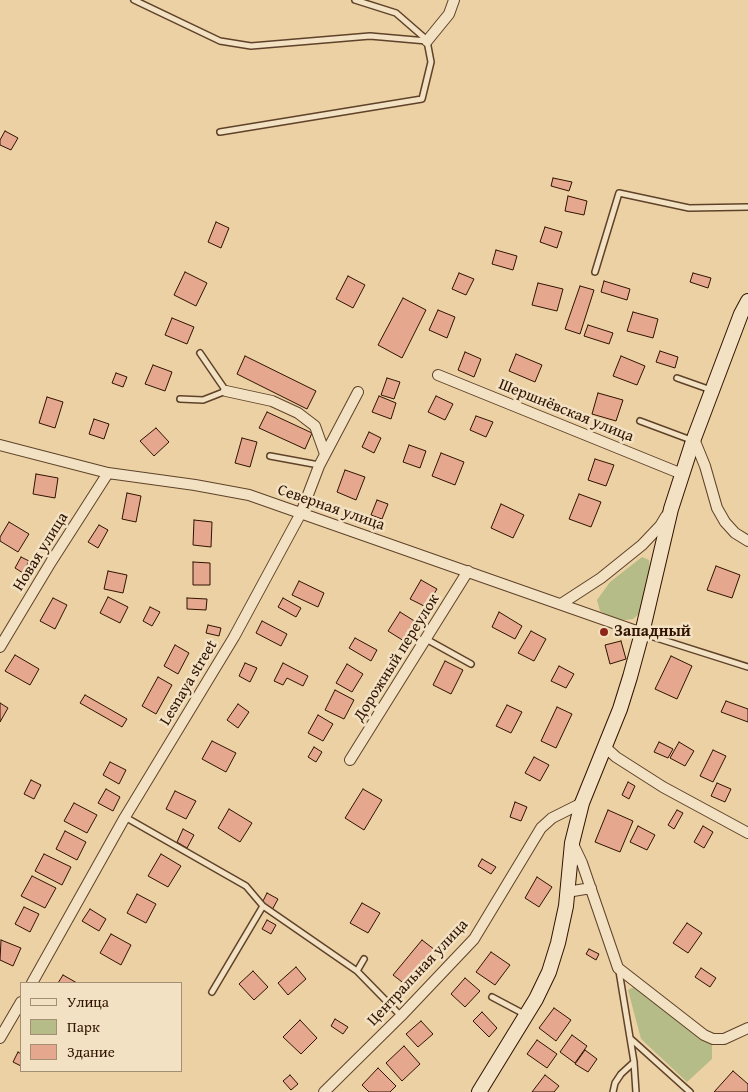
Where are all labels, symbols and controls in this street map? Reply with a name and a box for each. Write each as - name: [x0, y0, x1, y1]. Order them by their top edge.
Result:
- street label: Шершнёвская улица: [496, 375, 636, 447]
- street label: Северная улица: [275, 481, 387, 535]
- street label: Новая улица: [9, 509, 73, 595]
- street label: Дорожный переулок: [350, 591, 444, 725]
- place label: Западный: [614, 622, 691, 642]
- marker: Западный: [598, 626, 610, 638]
- street label: Lesnaya street: [156, 637, 222, 729]
- street label: Центральная улица: [364, 916, 472, 1030]
- legend: [20, 982, 182, 1072]
- text: Улица: [67, 991, 109, 1012]
- text: Парк: [67, 1016, 100, 1037]
- text: Здание: [67, 1041, 115, 1062]

